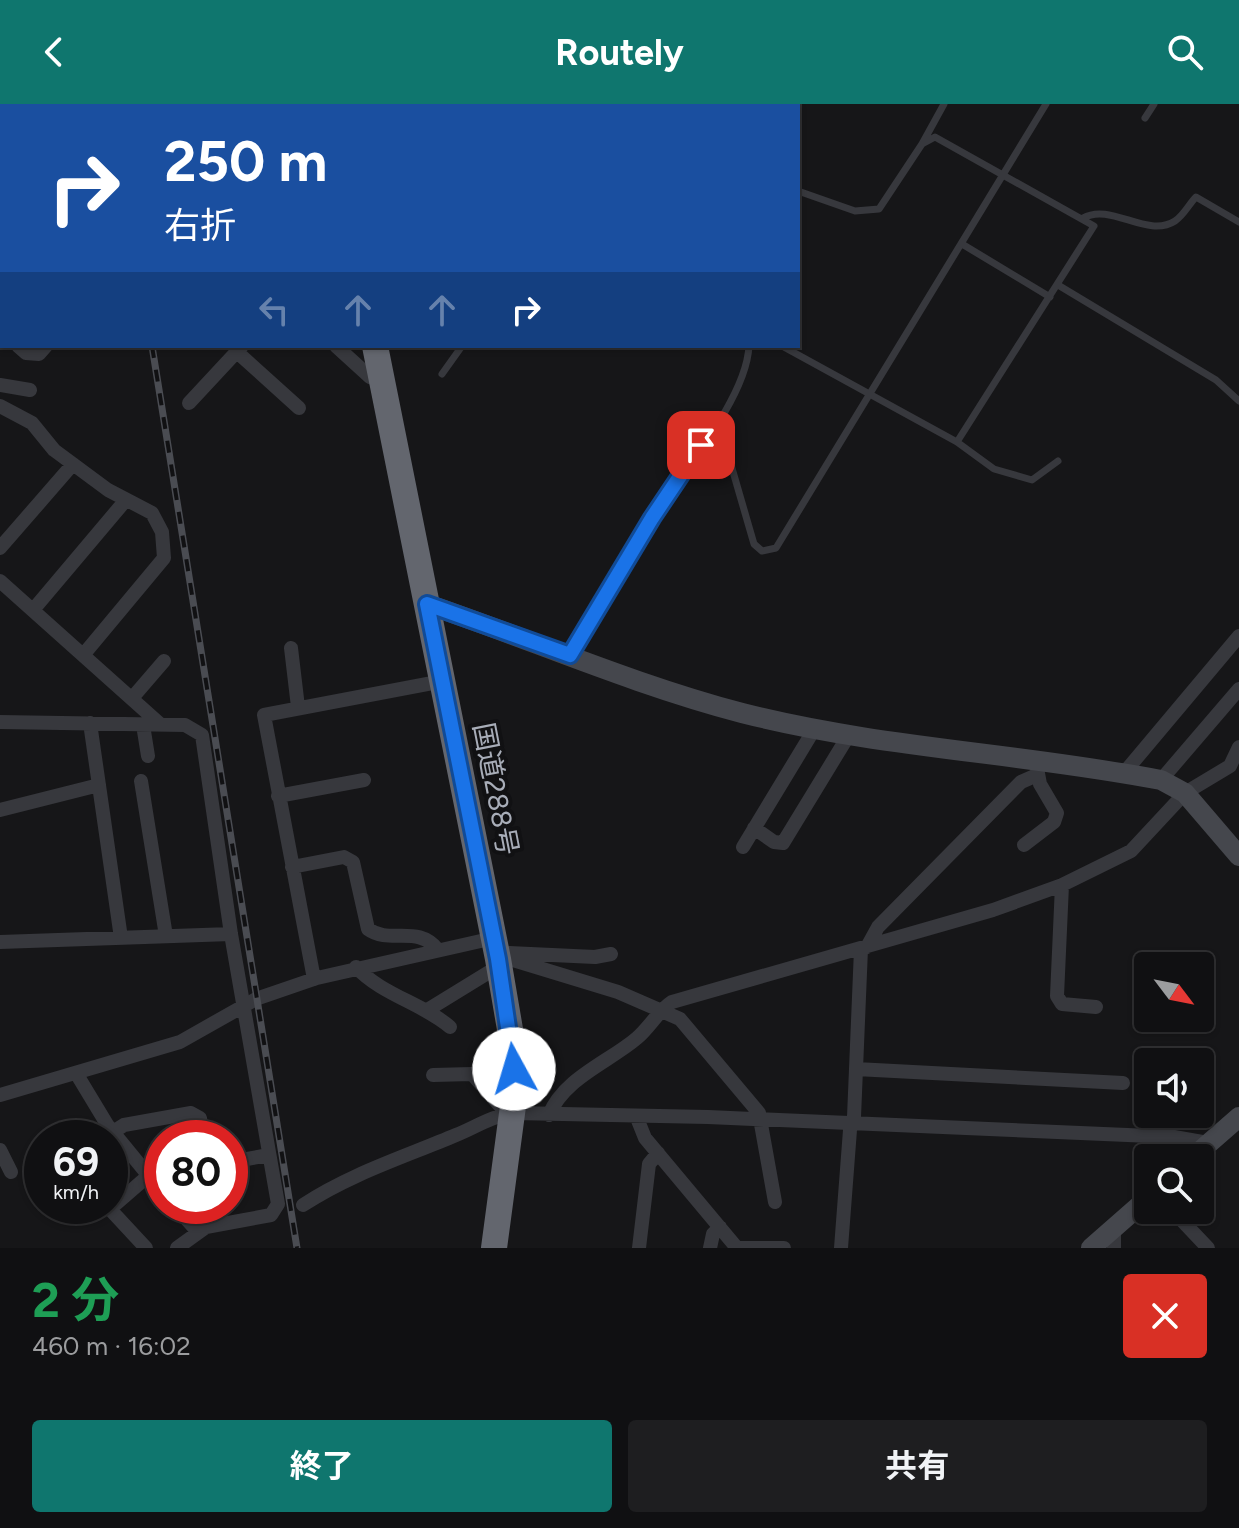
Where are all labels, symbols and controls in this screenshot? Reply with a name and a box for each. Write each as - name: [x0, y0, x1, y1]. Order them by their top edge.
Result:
- icon: back: [32, 30, 76, 74]
- icon: search: [1163, 30, 1207, 74]
- text: Routely: [555, 31, 684, 74]
- text: 250 m: [164, 128, 327, 195]
- icon: right: [32, 136, 136, 240]
- text: 右折: [164, 204, 236, 247]
- icon: left: [252, 288, 296, 332]
- icon: ahead: [336, 288, 380, 332]
- icon: ahead: [420, 288, 464, 332]
- icon: right: [504, 288, 548, 332]
- pin: [667, 411, 735, 479]
- icon: arrive: [679, 423, 723, 467]
- street label: 国道288号: [467, 720, 525, 858]
- north arrow: [1134, 952, 1214, 1032]
- map controls: [1134, 952, 1214, 1224]
- position arrow: [472, 1027, 556, 1111]
- button: sound: [1134, 1048, 1214, 1128]
- speed limit sign: 80: [144, 1120, 248, 1224]
- text: 69: [53, 1138, 99, 1186]
- button: search: [1134, 1144, 1214, 1224]
- text: km/h: [53, 1180, 99, 1204]
- text: 2 分: [32, 1271, 119, 1329]
- button: close: [1123, 1274, 1207, 1358]
- text: 460 m · 16:02: [32, 1330, 191, 1362]
- button: 終了: [32, 1420, 612, 1512]
- button: 共有: [628, 1420, 1207, 1512]

